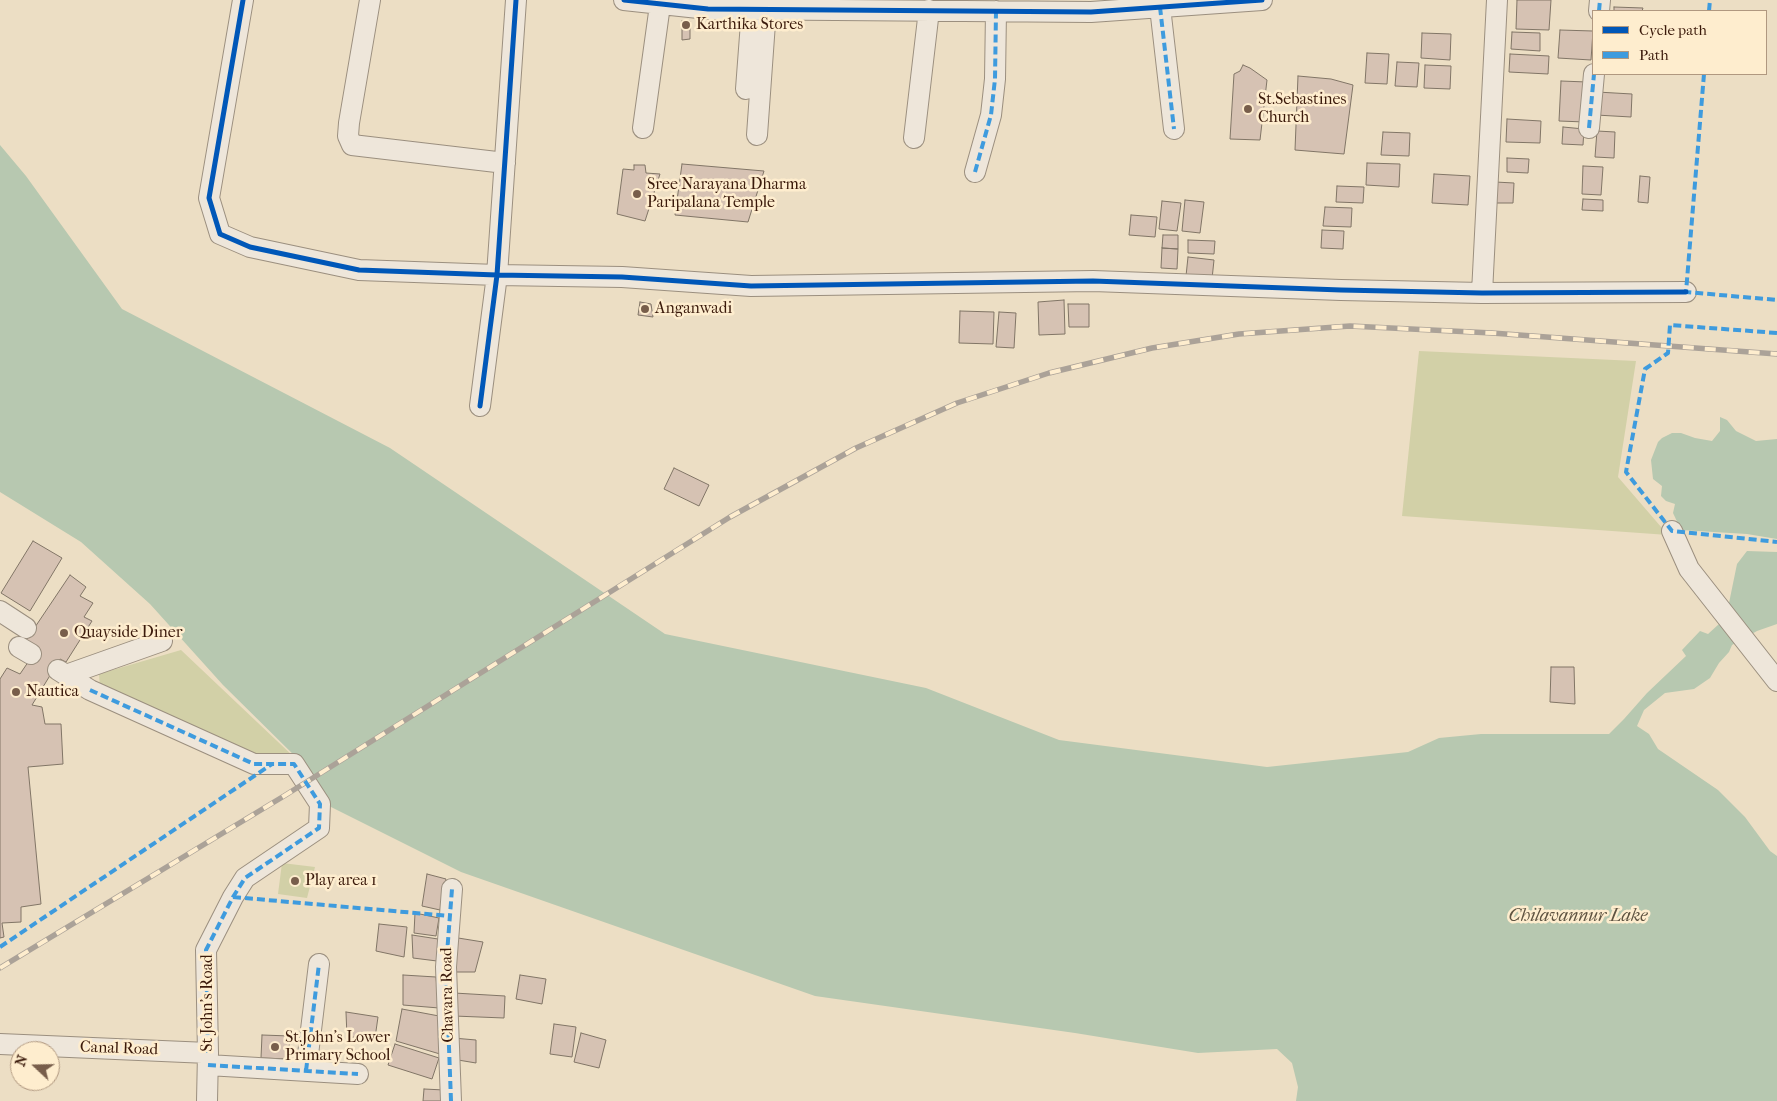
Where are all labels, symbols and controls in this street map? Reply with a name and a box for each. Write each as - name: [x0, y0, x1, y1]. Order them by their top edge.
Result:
- legend: [1592, 10, 1767, 75]
- place label: Karthika Stores: [696, 15, 803, 35]
- marker: Karthika Stores: [680, 19, 692, 31]
- text: Cycle path: [1639, 21, 1707, 39]
- text: Path: [1639, 46, 1669, 64]
- place label: St.Sebastines Church: [1258, 90, 1346, 128]
- marker: St.Sebastines Church: [1242, 103, 1254, 115]
- place label: Sree Narayana Dharma Paripalana Temple: [647, 175, 806, 213]
- marker: Sree Narayana Dharma Paripalana Temple: [631, 188, 643, 200]
- place label: Anganwadi: [655, 299, 732, 319]
- marker: Anganwadi: [639, 303, 651, 315]
- place label: Quayside Diner: [74, 623, 182, 643]
- marker: Quayside Diner: [58, 627, 70, 639]
- place label: Nautica: [26, 682, 79, 702]
- marker: Nautica: [10, 686, 22, 698]
- place label: Play area 1: [305, 871, 377, 891]
- marker: Play area 1: [289, 875, 301, 887]
- water label: Chilavannur Lake: [1508, 906, 1648, 928]
- street label: Chavara Road: [438, 947, 458, 1043]
- street label: St John's Road: [198, 954, 218, 1052]
- place label: St.John's Lower Primary School: [285, 1028, 390, 1066]
- street label: Canal Road: [80, 1038, 158, 1060]
- north arrow: [10, 1041, 60, 1091]
- marker: St.John's Lower Primary School: [269, 1041, 281, 1053]
- text: N: [12, 1053, 31, 1069]

